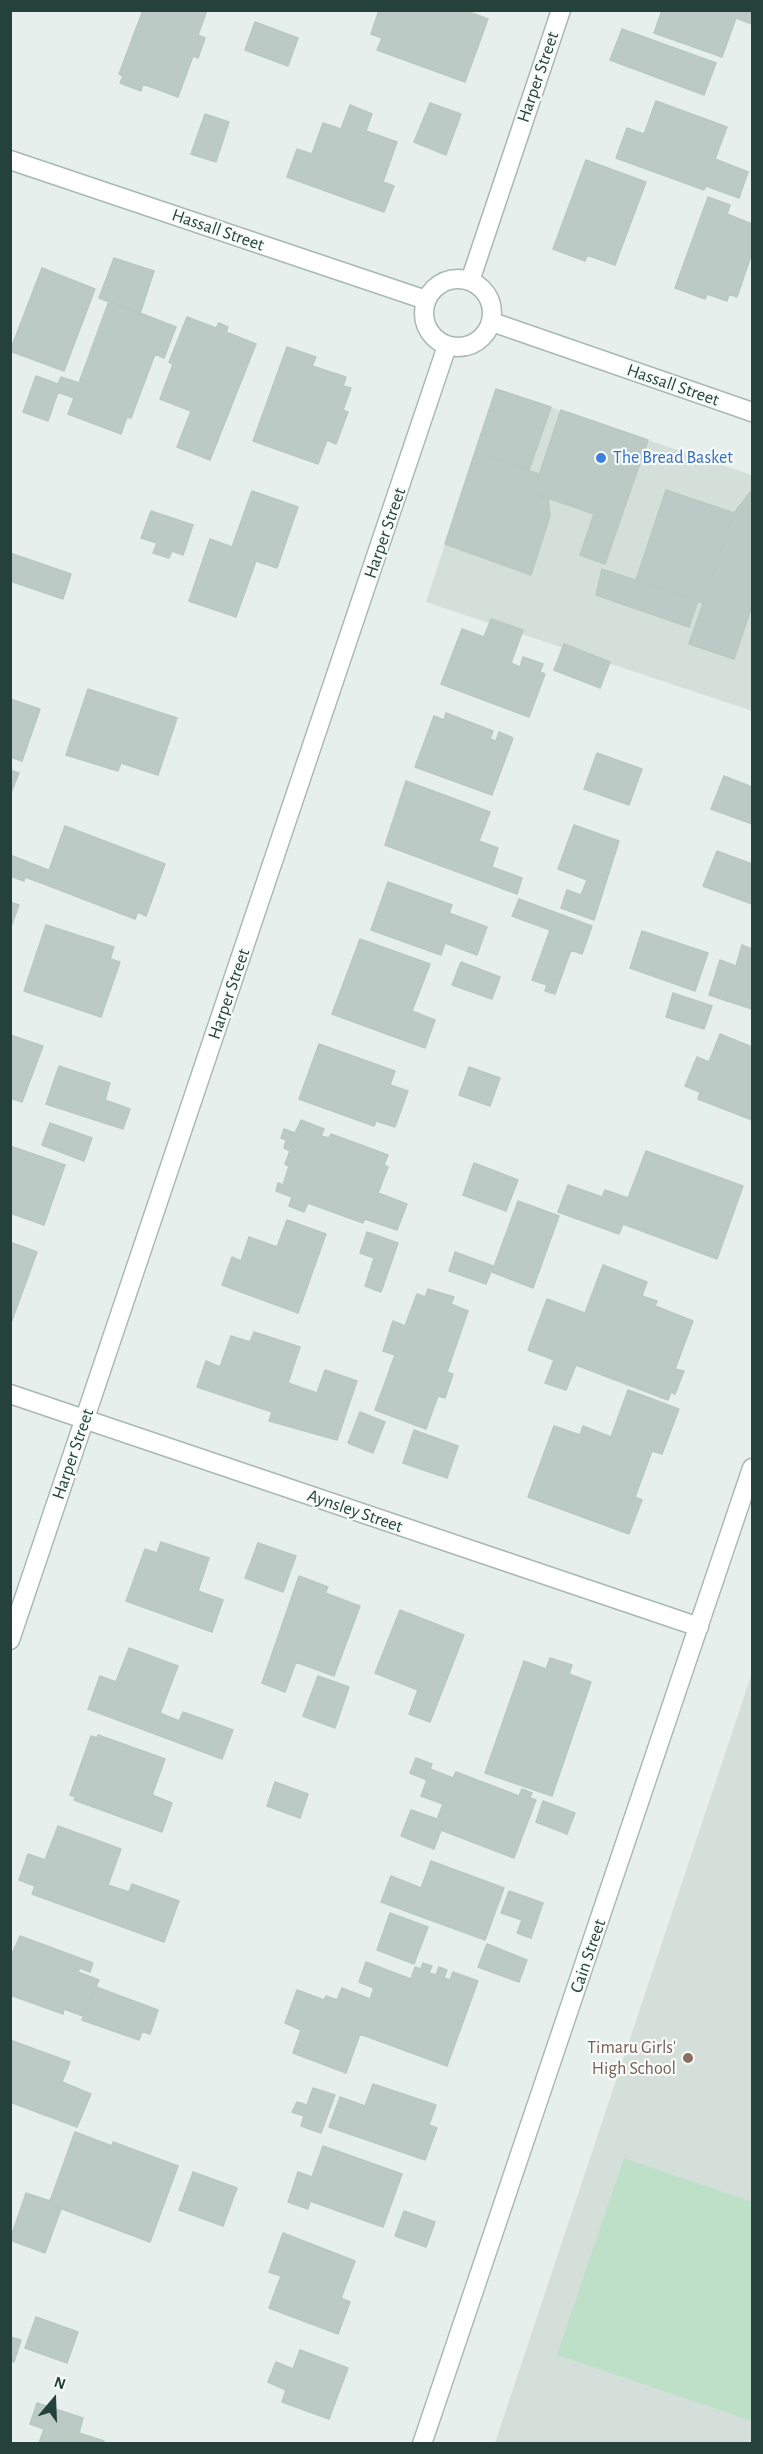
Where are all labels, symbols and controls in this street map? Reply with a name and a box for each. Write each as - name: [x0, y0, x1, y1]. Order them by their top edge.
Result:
- street label: Harper Street: [512, 29, 564, 125]
- street label: Hassall Street: [169, 204, 267, 256]
- street label: Hassall Street: [624, 359, 722, 411]
- place label: The Bread Basket: [613, 447, 733, 469]
- marker: The Bread Basket: [594, 451, 608, 465]
- street label: Harper Street: [359, 485, 411, 581]
- street label: Harper Street: [203, 946, 255, 1042]
- street label: Harper Street: [47, 1406, 99, 1502]
- street label: Aynsley Street: [304, 1485, 406, 1537]
- street label: Cain Street: [565, 1916, 611, 1996]
- place label: Timaru Girls' High School: [587, 2037, 676, 2080]
- marker: Timaru Girls' High School: [681, 2051, 695, 2065]
- north arrow: [24, 2370, 84, 2430]
- text: N: [52, 2374, 68, 2392]

